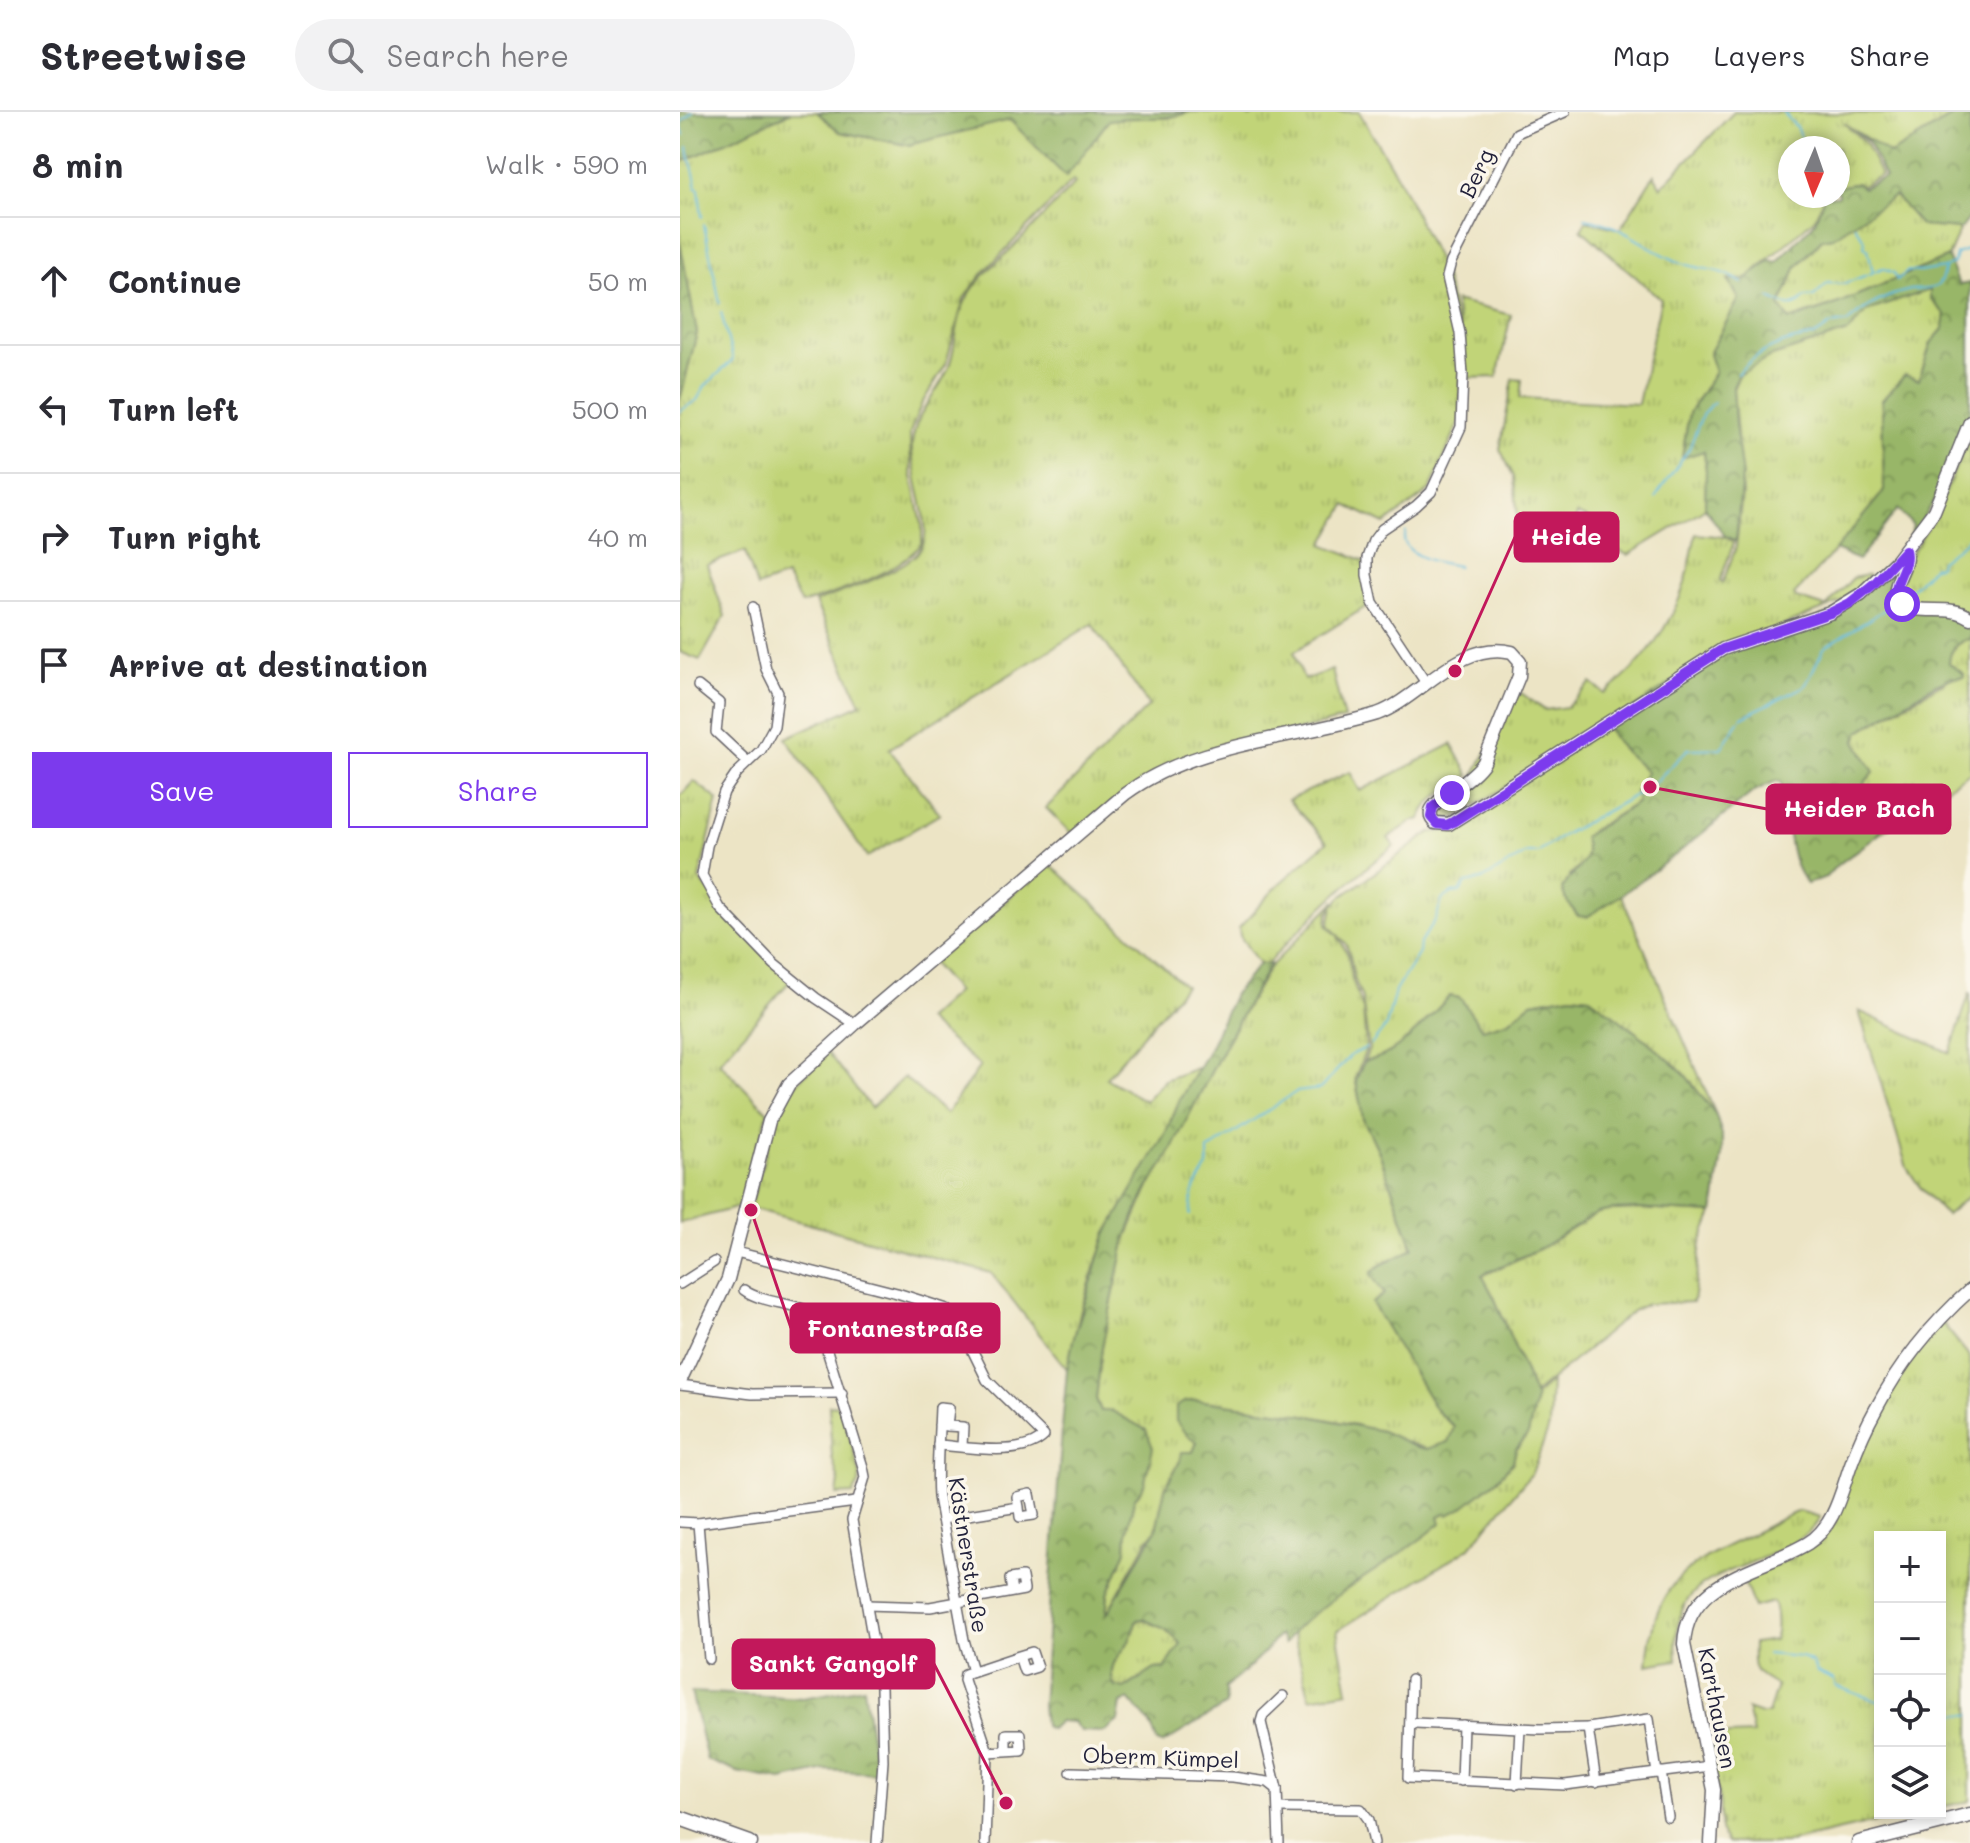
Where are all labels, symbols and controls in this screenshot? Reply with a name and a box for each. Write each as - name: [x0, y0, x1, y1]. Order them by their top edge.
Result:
- search box: [295, 19, 855, 91]
- text: Streetwise: [40, 30, 247, 80]
- icon: search: [323, 33, 367, 77]
- text: Search here: [387, 35, 569, 75]
- text: Map: [1613, 37, 1670, 73]
- text: Layers: [1714, 37, 1806, 73]
- text: Share: [1850, 37, 1930, 73]
- north arrow: [1778, 136, 1850, 208]
- text: 8 min: [32, 142, 123, 187]
- street label: Berg: [1452, 144, 1500, 202]
- text: Walk · 590 m: [485, 147, 648, 181]
- icon: ahead: [32, 259, 76, 303]
- text: Continue: [108, 261, 241, 301]
- text: 50 m: [588, 264, 648, 298]
- icon: left: [32, 387, 76, 431]
- text: Turn left: [108, 389, 239, 429]
- text: 500 m: [572, 392, 648, 426]
- callout: Heide: [1515, 513, 1618, 561]
- icon: right: [32, 515, 76, 559]
- text: Turn right: [108, 517, 261, 557]
- text: 40 m: [588, 520, 648, 554]
- text: Heide: [1530, 520, 1602, 551]
- route start: [1884, 586, 1920, 622]
- icon: arrive: [32, 643, 76, 687]
- text: Arrive at destination: [108, 645, 428, 685]
- button: Save: [32, 752, 332, 828]
- button: Share: [348, 752, 648, 828]
- route end: [1434, 775, 1470, 811]
- callout: Heider Bach: [1767, 785, 1950, 833]
- text: Heider Bach: [1783, 792, 1935, 823]
- callout: Fontanestraße: [791, 1304, 999, 1352]
- text: Fontanestraße: [807, 1312, 983, 1343]
- street label: Kästnerstraße: [942, 1475, 996, 1635]
- map controls: [1874, 1531, 1946, 1819]
- button: +: [1874, 1531, 1946, 1603]
- button: −: [1874, 1603, 1946, 1675]
- callout: Sankt Gangolf: [733, 1640, 934, 1688]
- street label: Karthausen: [1692, 1645, 1744, 1771]
- text: Sankt Gangolf: [749, 1647, 918, 1678]
- button: locate: [1874, 1675, 1946, 1747]
- street label: Oberm Kümpel: [1082, 1740, 1240, 1774]
- button: layers: [1874, 1747, 1946, 1819]

